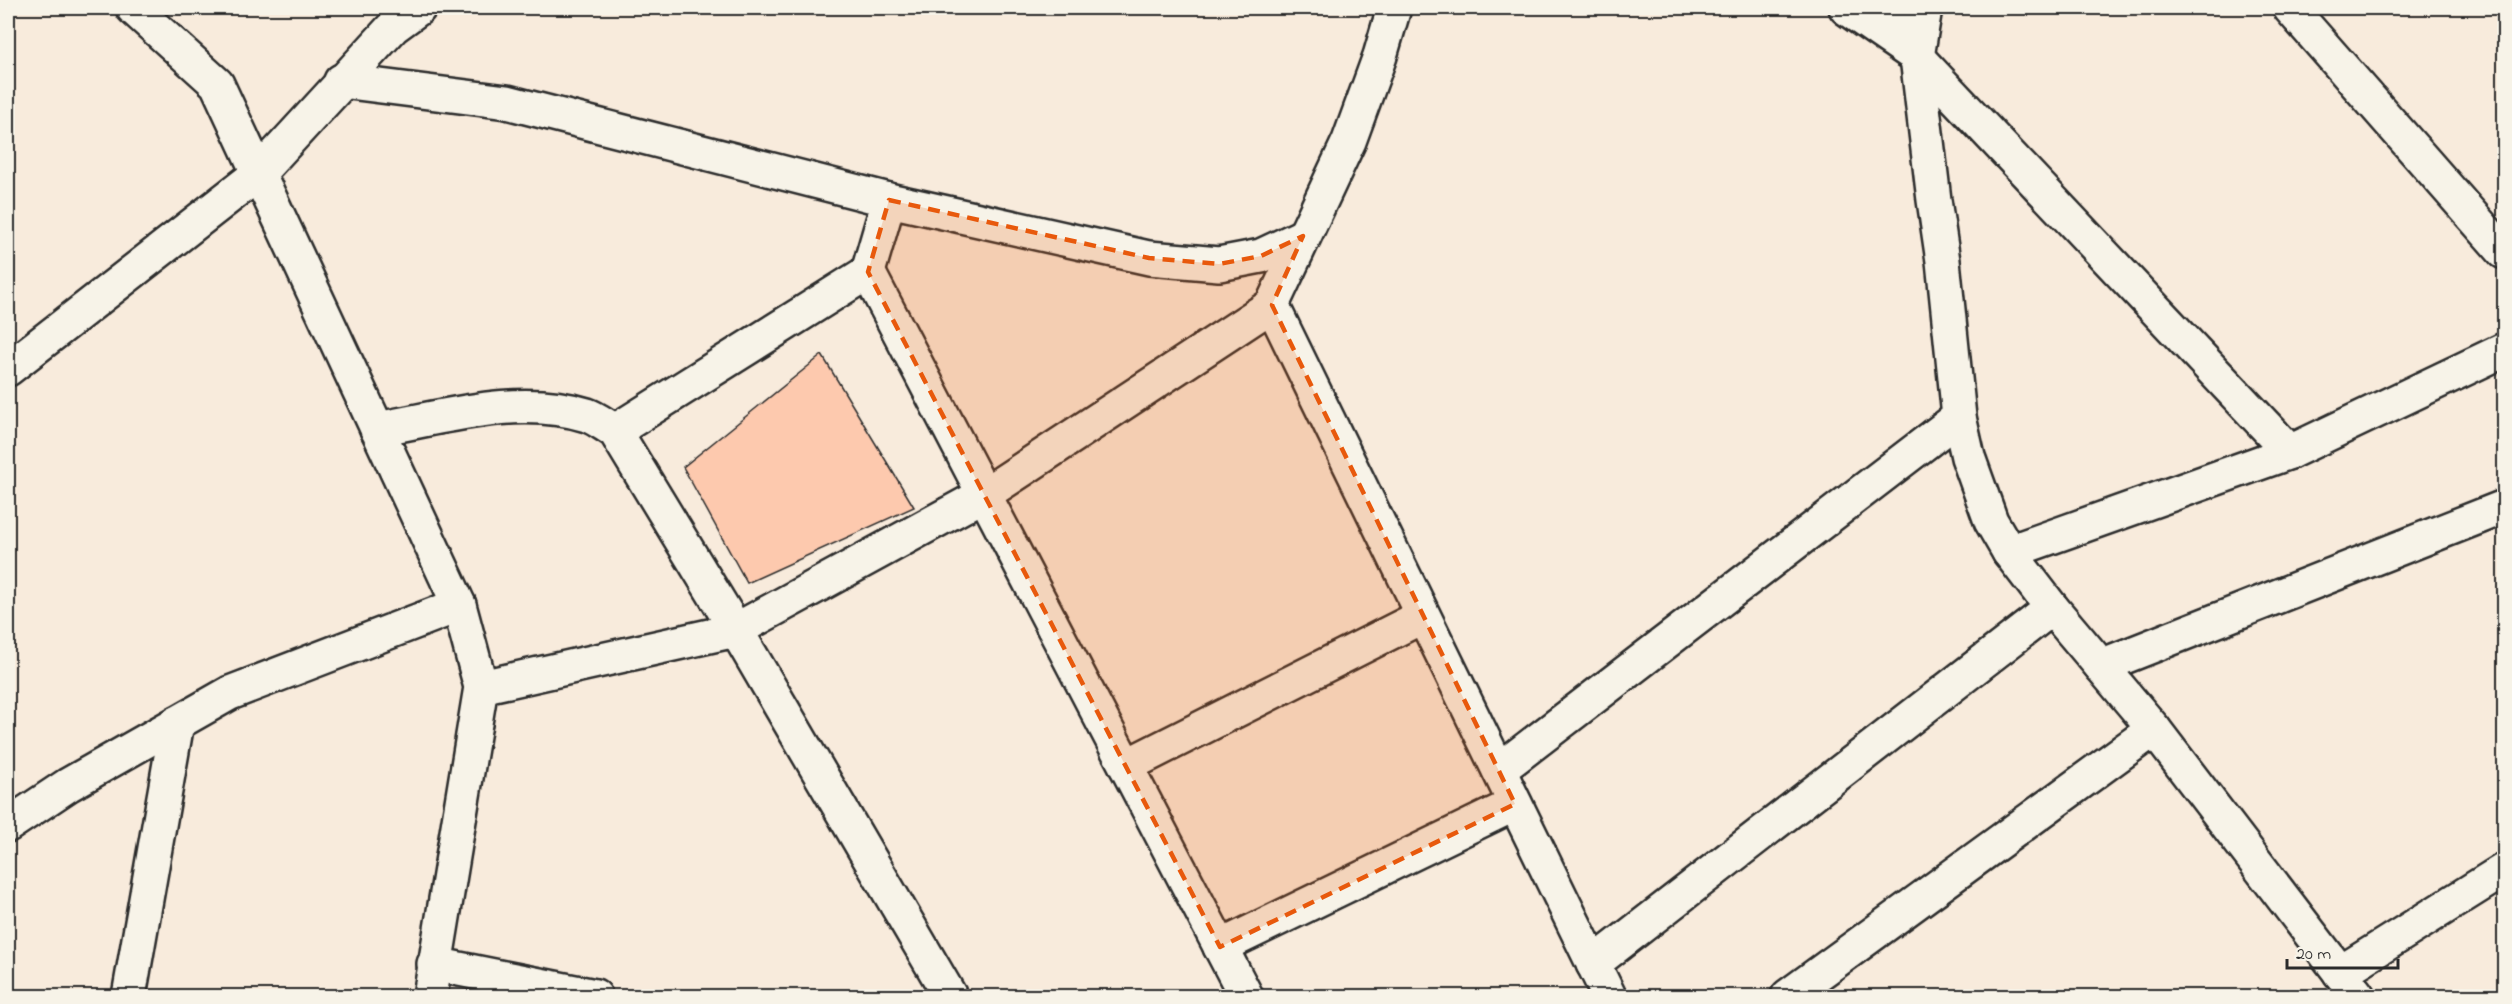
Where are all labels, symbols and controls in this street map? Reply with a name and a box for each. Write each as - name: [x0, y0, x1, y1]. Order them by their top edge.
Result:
- scale bar: [2287, 932, 2398, 970]
- text: 20 m: [2296, 942, 2331, 968]

